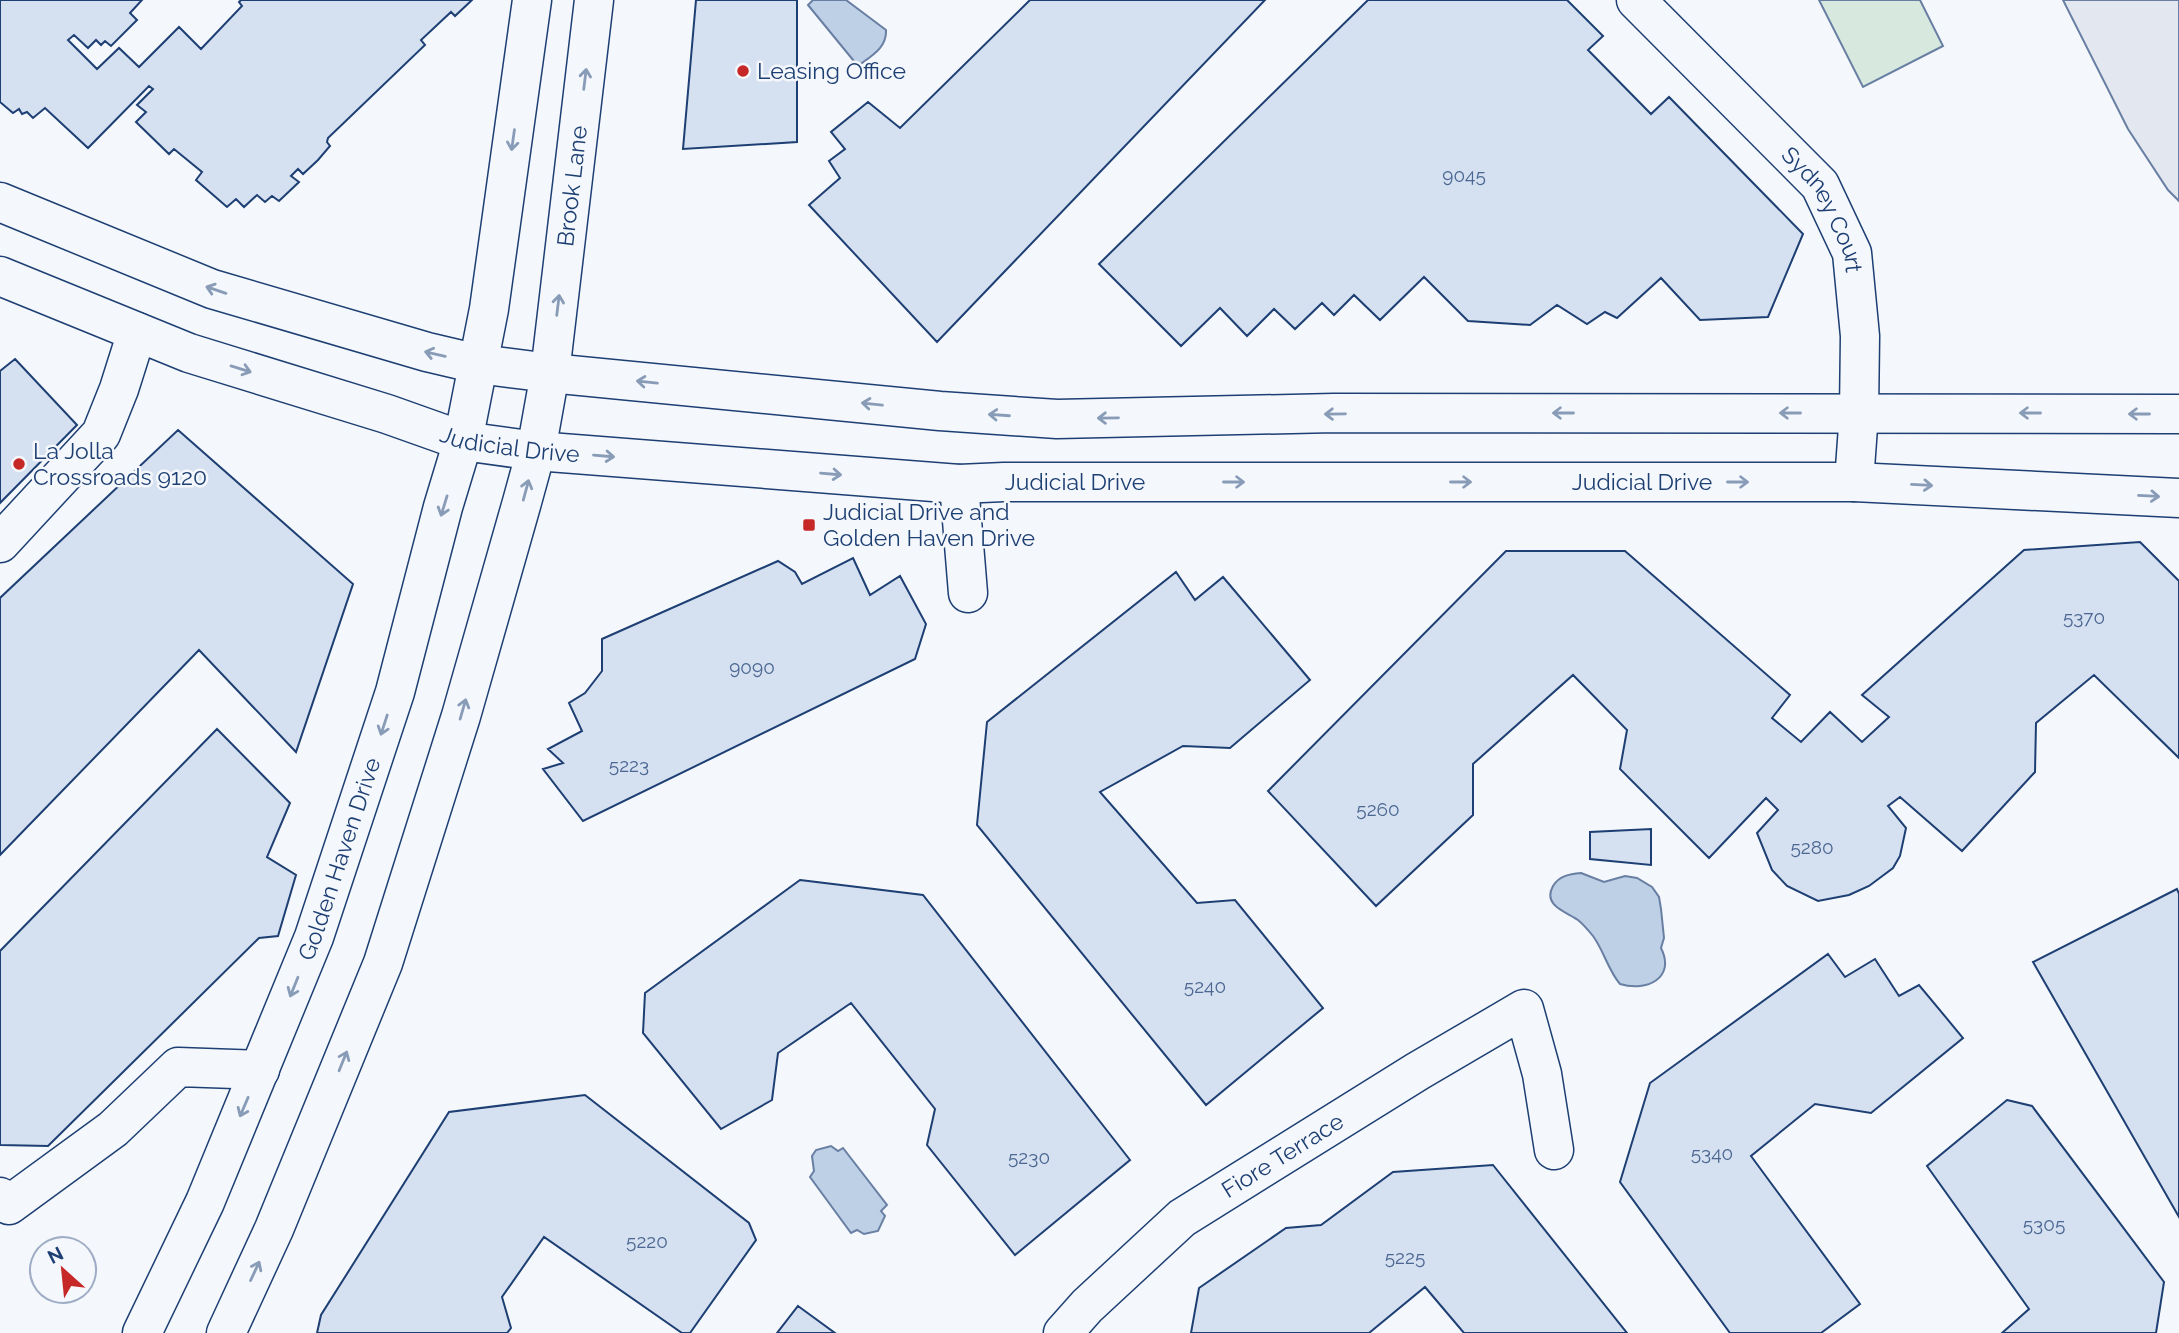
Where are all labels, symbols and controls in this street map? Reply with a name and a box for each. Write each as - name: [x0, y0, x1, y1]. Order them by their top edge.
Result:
- place label: Leasing Office: [757, 57, 906, 84]
- marker: Leasing Office: [735, 63, 751, 79]
- one-way arrow: [578, 68, 591, 91]
- street label: Brook Lane: [551, 124, 592, 248]
- one-way arrow: [506, 129, 519, 151]
- street label: Sydney Court: [1777, 141, 1868, 274]
- house number: 9045: [1442, 164, 1486, 186]
- one-way arrow: [206, 282, 228, 295]
- one-way arrow: [551, 294, 564, 317]
- one-way arrow: [424, 346, 446, 359]
- one-way arrow: [230, 363, 252, 376]
- one-way arrow: [636, 375, 659, 388]
- one-way arrow: [861, 397, 884, 410]
- one-way arrow: [1552, 406, 1575, 420]
- one-way arrow: [1779, 406, 1802, 420]
- one-way arrow: [2019, 406, 2042, 420]
- one-way arrow: [1324, 407, 1347, 420]
- one-way arrow: [2127, 407, 2150, 421]
- one-way arrow: [988, 408, 1010, 421]
- one-way arrow: [1097, 411, 1120, 425]
- street label: Judicial Drive: [437, 420, 581, 467]
- place label: La Jolla Crossroads 9120: [33, 437, 207, 490]
- one-way arrow: [592, 450, 615, 463]
- marker: La Jolla Crossroads 9120: [11, 456, 27, 472]
- one-way arrow: [819, 468, 841, 481]
- street label: Judicial Drive: [1005, 468, 1145, 495]
- street label: Judicial Drive: [1572, 468, 1712, 495]
- one-way arrow: [1222, 475, 1245, 489]
- one-way arrow: [1449, 475, 1472, 489]
- one-way arrow: [1726, 475, 1749, 489]
- one-way arrow: [520, 479, 533, 501]
- one-way arrow: [1910, 479, 1933, 492]
- one-way arrow: [2138, 490, 2161, 503]
- one-way arrow: [436, 495, 449, 517]
- place label: Judicial Drive and Golden Haven Drive: [823, 498, 1035, 551]
- marker: Judicial Drive and Golden Haven Drive: [801, 517, 817, 533]
- house number: 5370: [2063, 606, 2105, 628]
- house number: 9090: [729, 656, 775, 678]
- one-way arrow: [457, 698, 470, 720]
- one-way arrow: [377, 714, 389, 736]
- street label: Golden Haven Drive: [292, 754, 385, 964]
- house number: 5223: [609, 754, 649, 776]
- house number: 5260: [1356, 798, 1400, 820]
- house number: 5280: [1790, 836, 1834, 858]
- one-way arrow: [286, 975, 299, 997]
- house number: 5240: [1184, 975, 1226, 997]
- one-way arrow: [337, 1051, 350, 1073]
- one-way arrow: [237, 1096, 250, 1118]
- street label: Fiore Terrace: [1216, 1107, 1348, 1203]
- house number: 5340: [1691, 1142, 1733, 1164]
- house number: 5230: [1008, 1146, 1050, 1168]
- house number: 5305: [2023, 1213, 2065, 1235]
- house number: 5220: [626, 1230, 668, 1252]
- north arrow: [28, 1235, 98, 1305]
- text: N: [44, 1242, 67, 1268]
- house number: 5225: [1385, 1246, 1425, 1268]
- one-way arrow: [249, 1261, 262, 1282]

